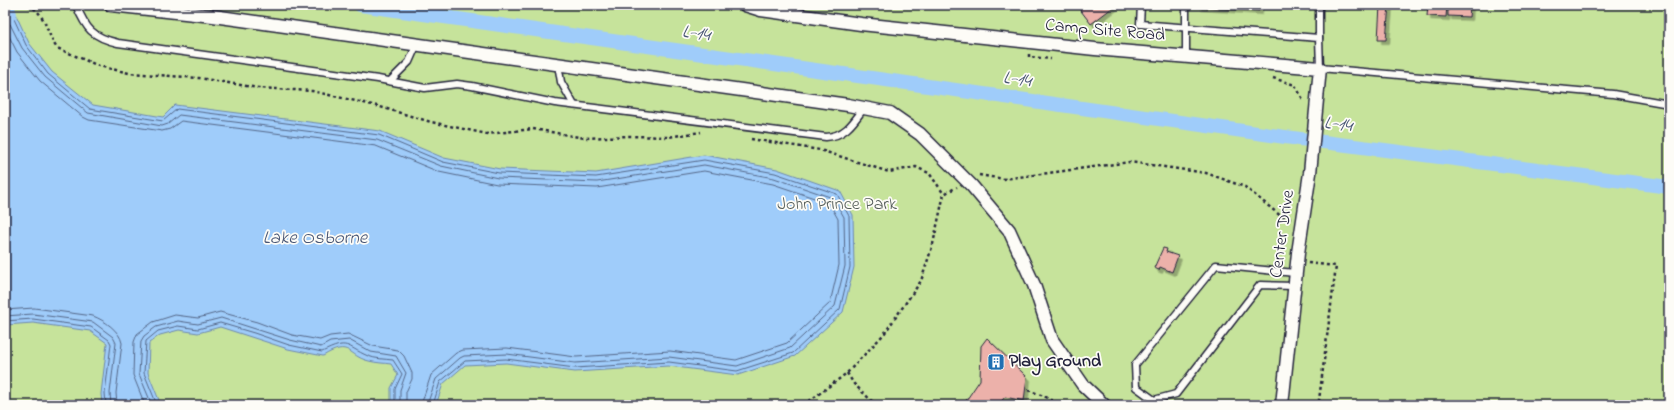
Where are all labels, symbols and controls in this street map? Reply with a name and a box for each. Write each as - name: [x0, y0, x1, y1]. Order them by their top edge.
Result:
- street label: Camp Site Road: [1044, 13, 1166, 49]
- water label: L-14: [680, 19, 714, 50]
- water label: L-14: [1001, 65, 1035, 96]
- water label: L-14: [1322, 110, 1356, 140]
- street label: Center Drive: [1264, 187, 1302, 280]
- park label: John Prince Park: [777, 192, 897, 218]
- water label: Lake Osborne: [263, 225, 369, 252]
- place label: Play Ground: [1009, 349, 1102, 376]
- building icon: Play Ground: [986, 352, 1006, 372]

